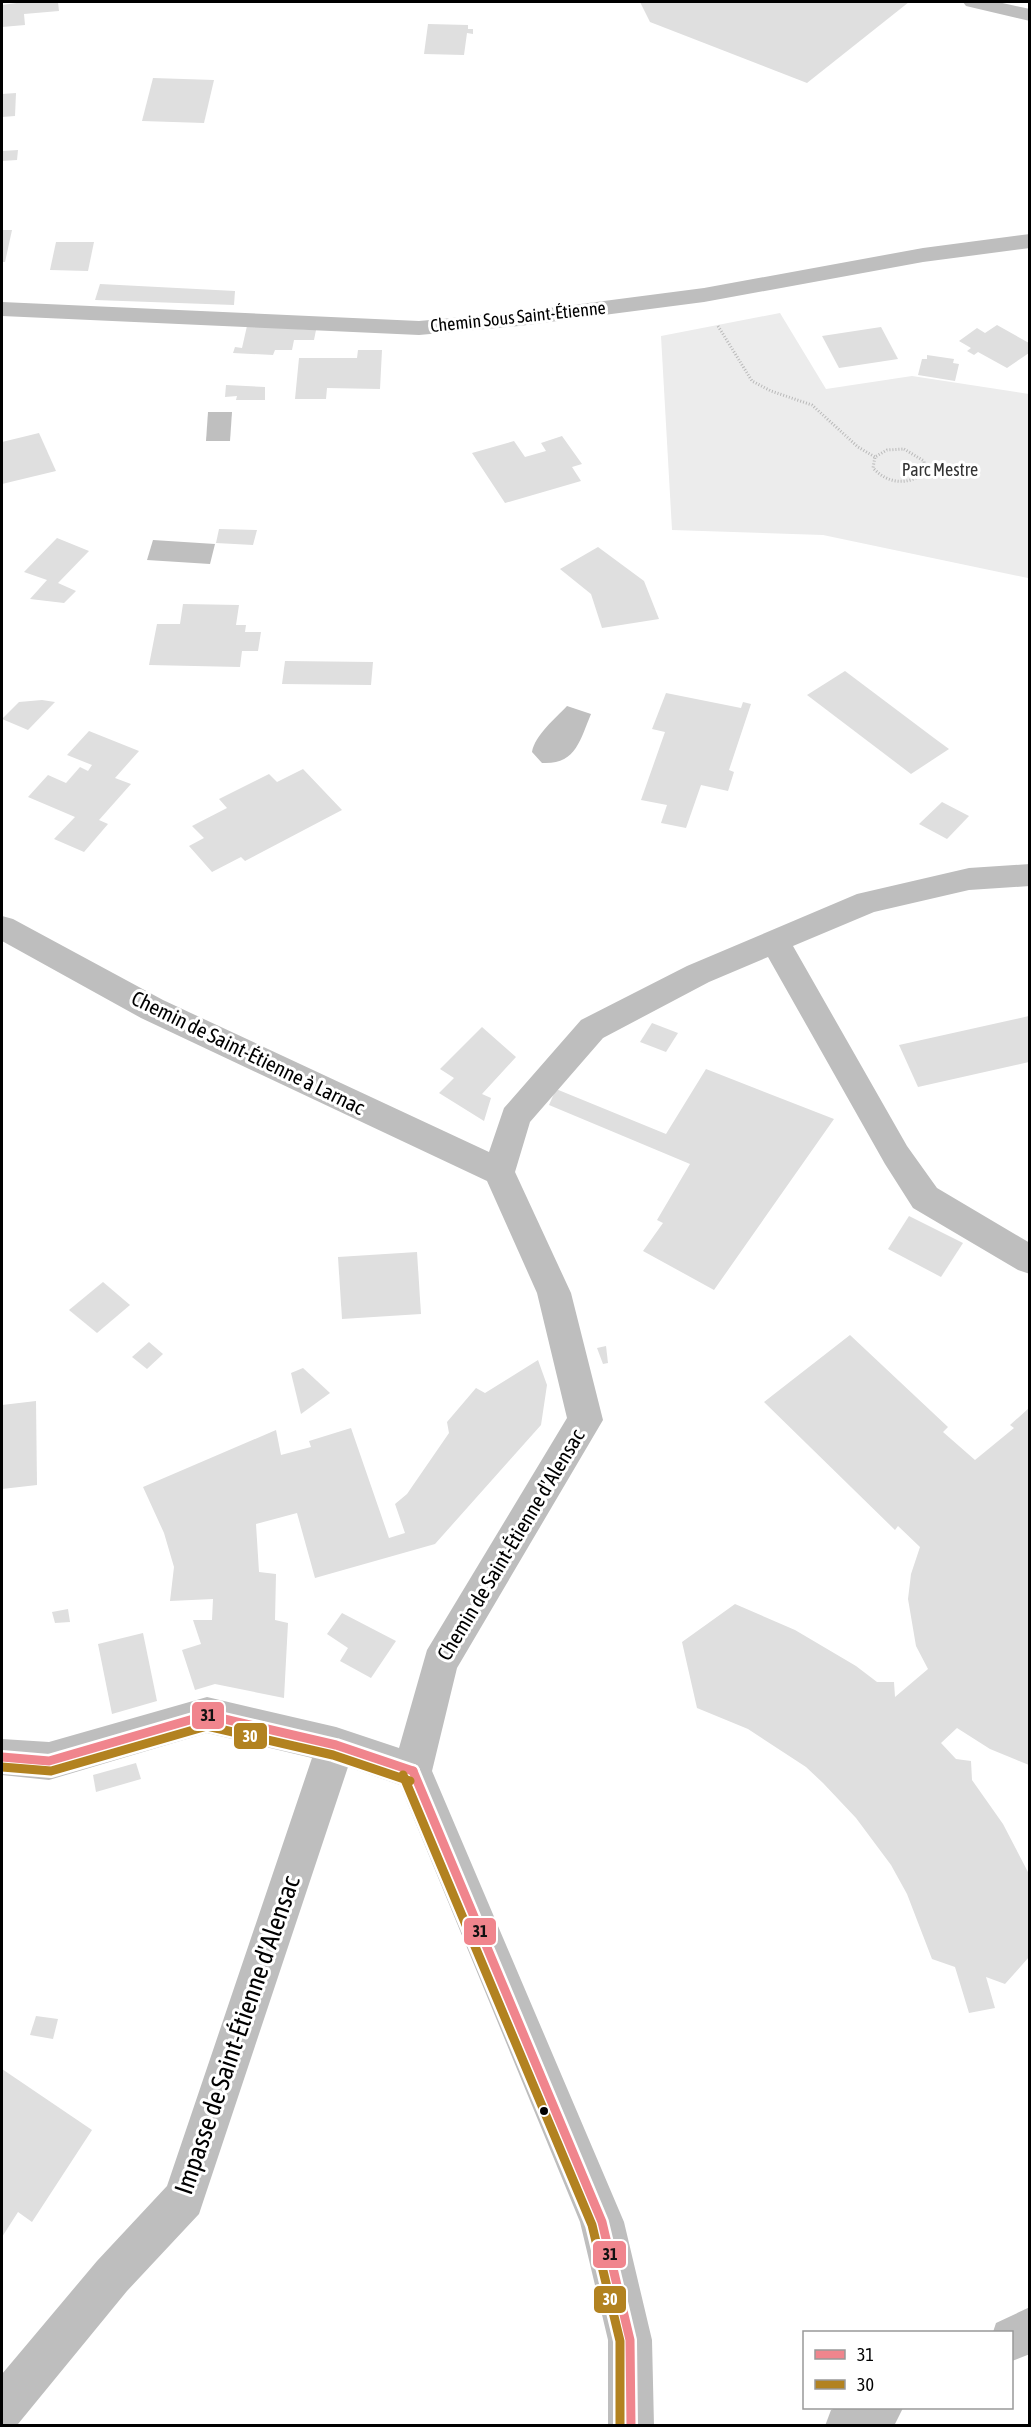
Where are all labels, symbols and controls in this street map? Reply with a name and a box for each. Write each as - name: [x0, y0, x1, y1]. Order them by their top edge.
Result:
- street label: Chemin Sous Saint-Étienne: [429, 297, 607, 336]
- park label: Parc Mestre: [902, 459, 978, 480]
- street label: Chemin de Saint-Étienne à Larnac: [128, 985, 369, 1119]
- street label: Chemin de Saint-Étienne d'Alensac: [432, 1424, 589, 1664]
- line badge: 31: [191, 1701, 225, 1730]
- text: 31: [200, 1706, 216, 1724]
- line badge: 30: [233, 1722, 268, 1750]
- text: 30: [242, 1727, 258, 1745]
- street label: Impasse de Saint-Étienne d'Alensac: [168, 1871, 306, 2198]
- line badge: 31: [463, 1917, 497, 1946]
- text: 31: [472, 1922, 488, 1940]
- unlabelled marker: [538, 2105, 550, 2117]
- line badge: 31: [592, 2240, 627, 2269]
- text: 31: [602, 2245, 618, 2263]
- line badge: 30: [593, 2285, 627, 2314]
- text: 30: [602, 2290, 618, 2308]
- legend: [803, 2331, 1013, 2409]
- text: 31: [857, 2344, 874, 2365]
- text: 30: [857, 2374, 874, 2395]

